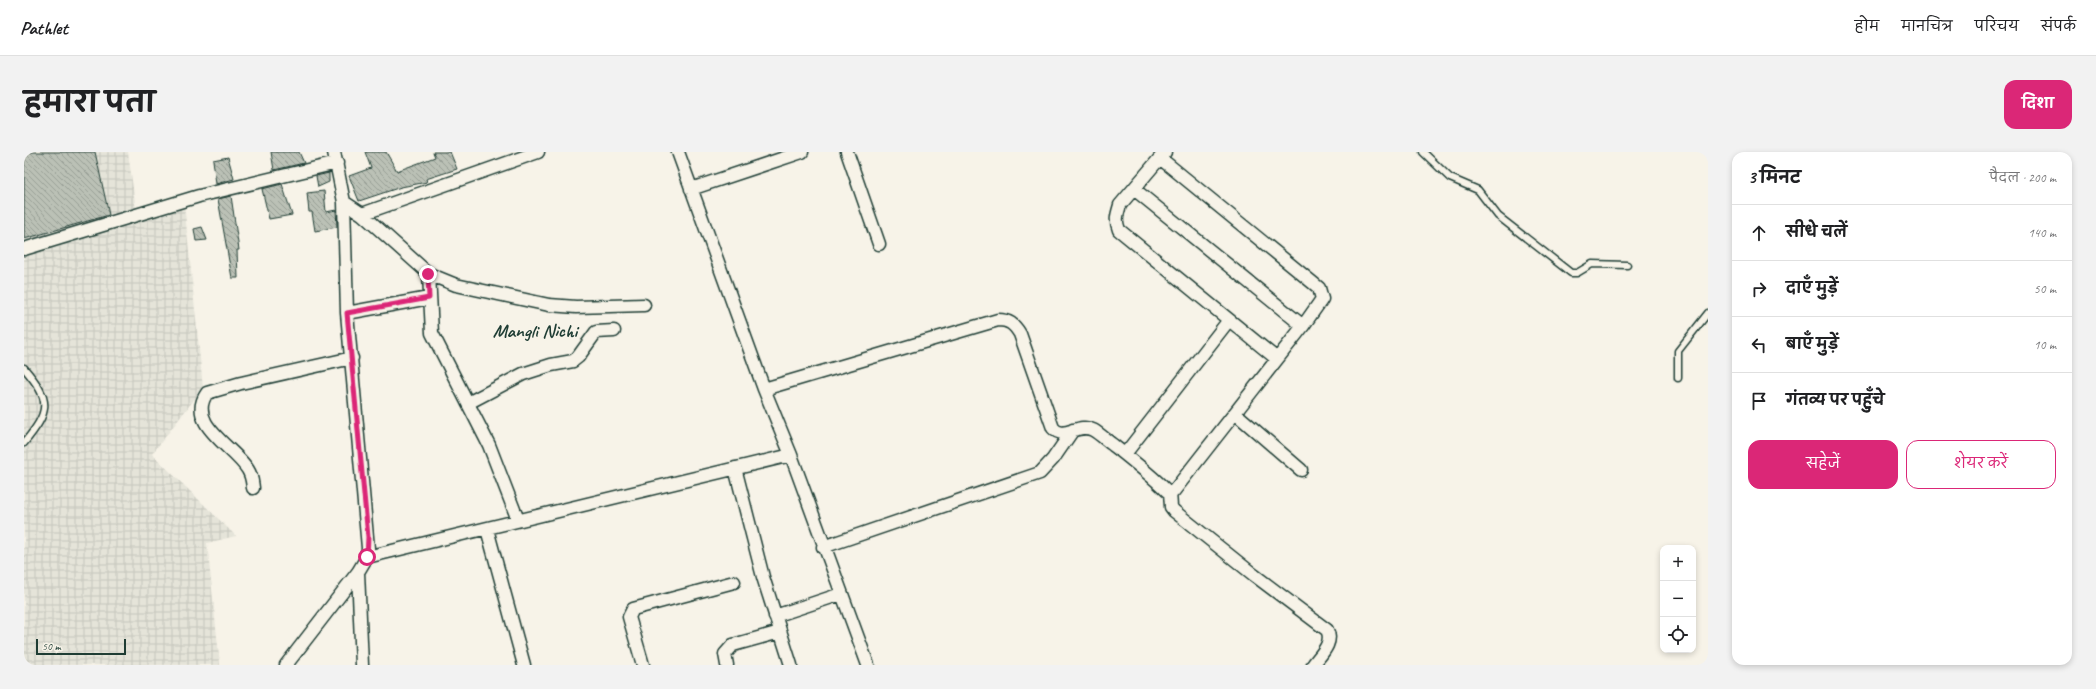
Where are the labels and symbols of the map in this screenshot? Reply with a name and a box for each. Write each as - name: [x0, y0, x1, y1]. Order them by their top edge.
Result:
- route end: [419, 265, 437, 283]
- district label: Mangli Nichi: [493, 319, 580, 343]
- route start: [358, 548, 376, 566]
- scale bar: [36, 637, 126, 656]

